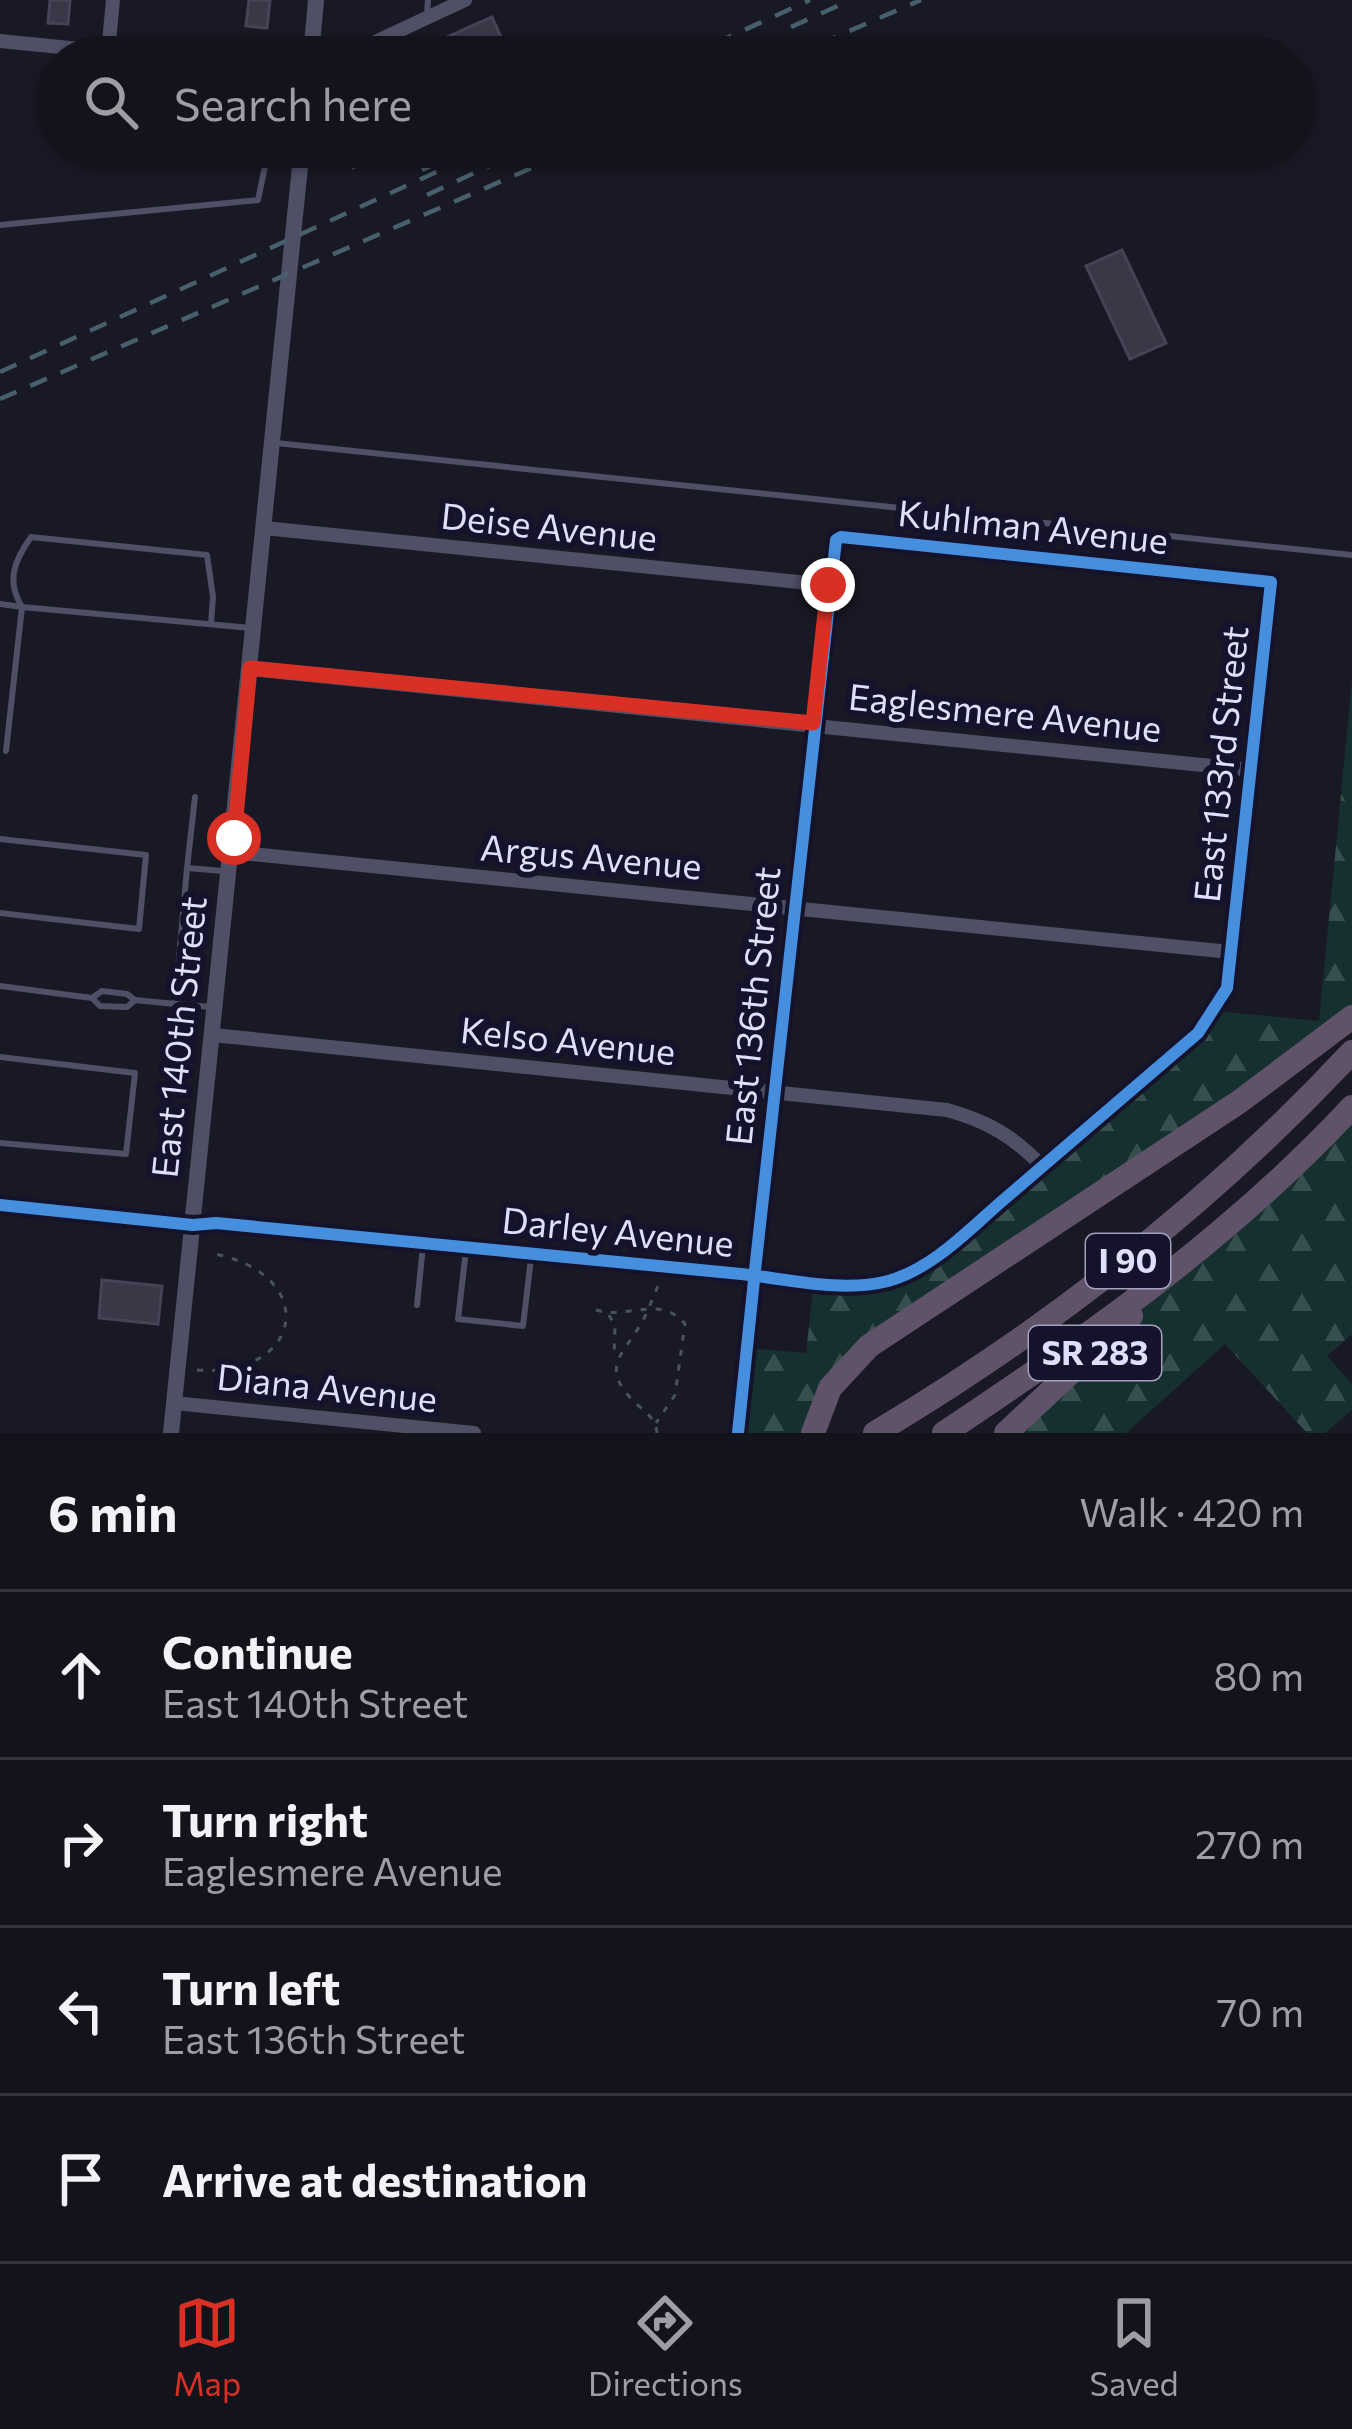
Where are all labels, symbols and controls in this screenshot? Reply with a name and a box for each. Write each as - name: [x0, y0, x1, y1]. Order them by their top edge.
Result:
- search box: [36, 36, 1316, 168]
- icon: search: [78, 69, 144, 135]
- text: Search here: [174, 75, 412, 130]
- street label: Kuhlman Avenue: [896, 489, 1170, 561]
- street label: Deise Avenue: [439, 492, 659, 558]
- route end: [801, 558, 855, 612]
- street label: East 133rd Street: [1183, 623, 1255, 904]
- street label: Eaglesmere Avenue: [847, 673, 1164, 749]
- route start: [207, 811, 261, 865]
- street label: Argus Avenue: [479, 823, 704, 887]
- street label: East 136th Street: [714, 864, 788, 1147]
- street label: East 140th Street: [140, 894, 214, 1180]
- street label: Kelso Avenue: [459, 1006, 678, 1072]
- street label: Darley Avenue: [500, 1196, 736, 1264]
- road number: I 90: [1086, 1234, 1170, 1288]
- road number: SR 283: [1029, 1326, 1161, 1380]
- street label: Diana Avenue: [215, 1353, 439, 1419]
- text: 6 min: [48, 1480, 177, 1543]
- text: Walk · 420 m: [1079, 1487, 1304, 1535]
- text: Continue: [162, 1623, 353, 1678]
- icon: ahead: [48, 1642, 114, 1708]
- text: 80 m: [1213, 1651, 1304, 1699]
- text: East 140th Street: [162, 1678, 468, 1726]
- text: Turn right: [162, 1791, 368, 1846]
- icon: right: [48, 1810, 114, 1876]
- text: 270 m: [1195, 1819, 1304, 1867]
- text: Eaglesmere Avenue: [162, 1846, 502, 1894]
- text: Turn left: [162, 1959, 340, 2014]
- icon: left: [48, 1978, 114, 2044]
- text: 70 m: [1217, 1987, 1304, 2035]
- text: East 136th Street: [162, 2014, 465, 2062]
- icon: arrive: [48, 2146, 114, 2212]
- text: Arrive at destination: [162, 2151, 588, 2206]
- tab: Map: [173, 2290, 241, 2403]
- tab: Directions: [588, 2290, 743, 2403]
- tab: Saved: [1090, 2290, 1179, 2403]

